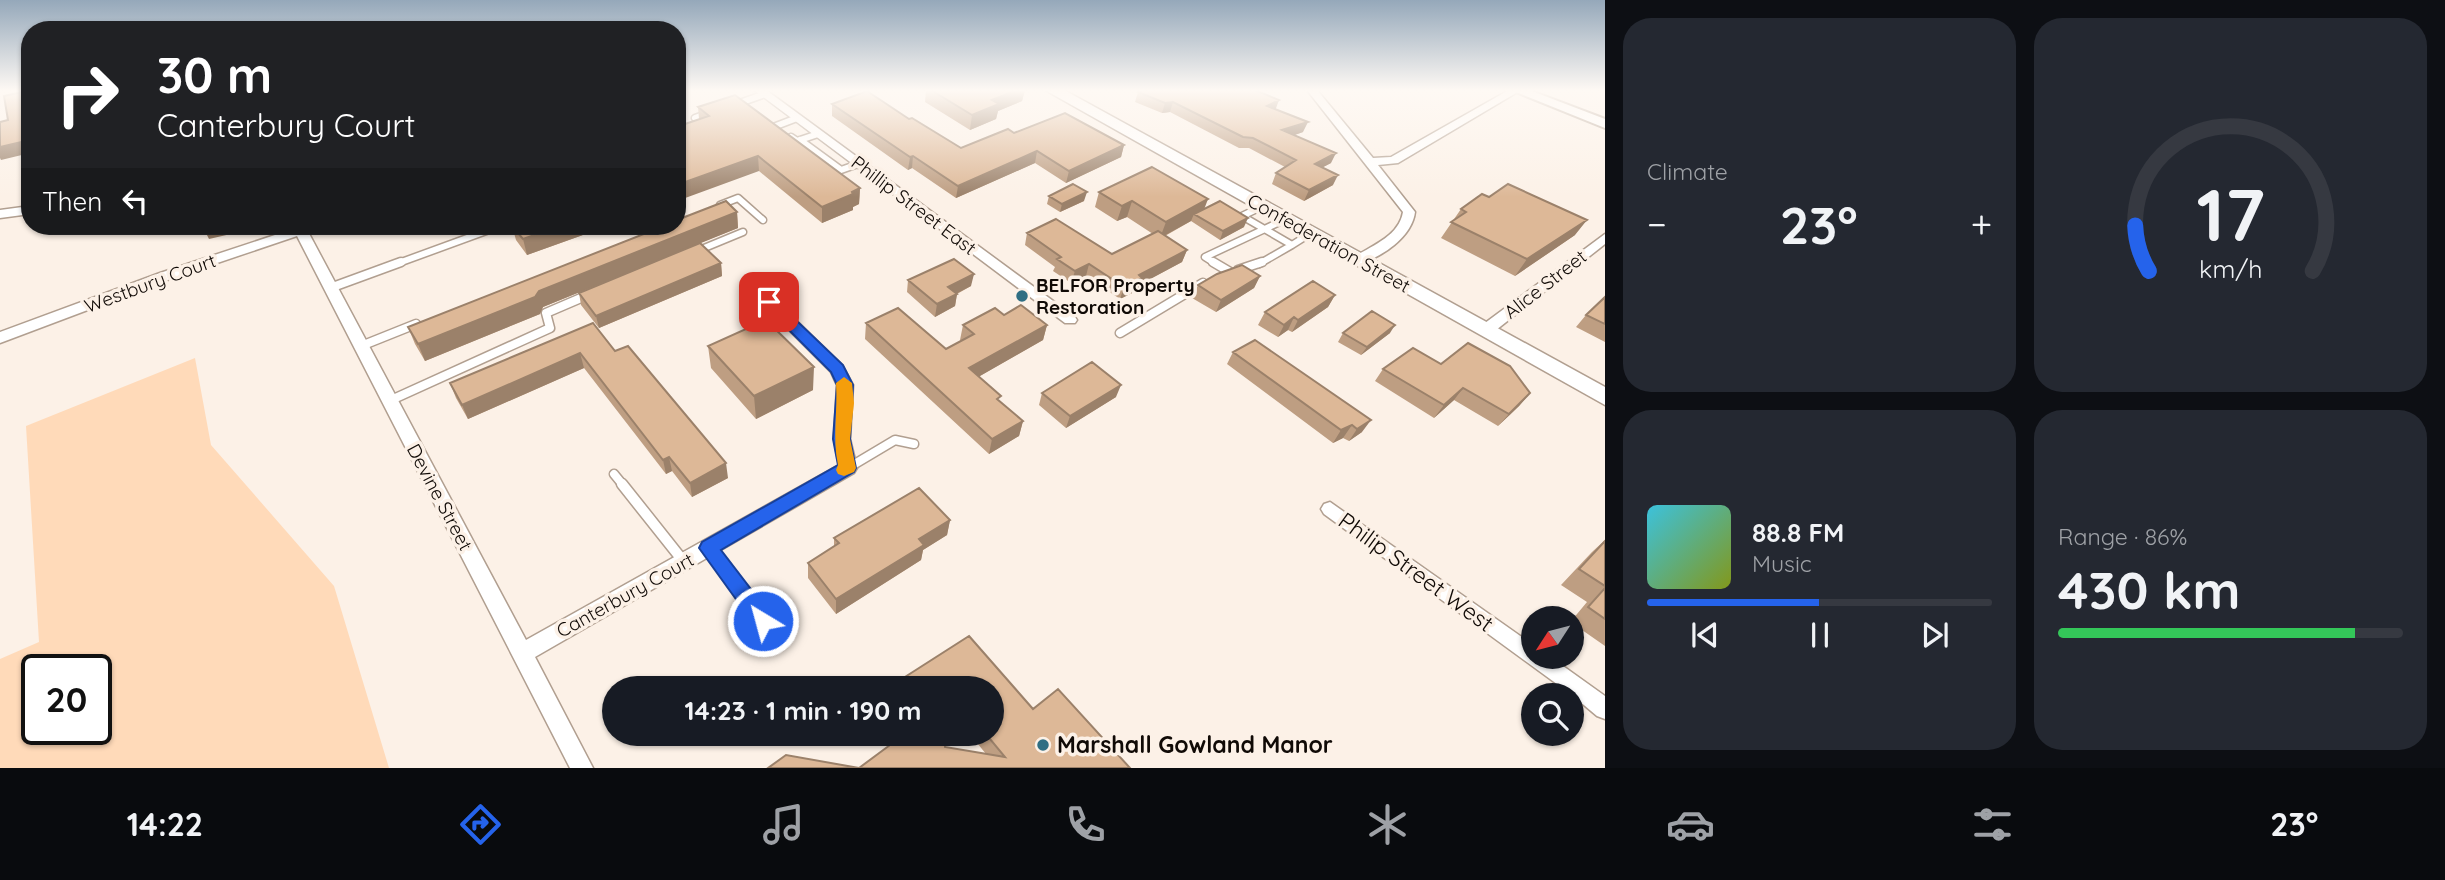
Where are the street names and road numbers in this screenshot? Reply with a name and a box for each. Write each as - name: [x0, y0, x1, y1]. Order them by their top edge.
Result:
- street label: Phillip Street East: [847, 150, 981, 260]
- street label: Confederation Street: [1243, 188, 1415, 298]
- street label: Alice Street: [1499, 244, 1591, 324]
- street label: Westbury Court: [81, 248, 219, 318]
- street label: Devine Street: [402, 440, 478, 554]
- street label: Philip Street West: [1333, 506, 1500, 638]
- street label: Canterbury Court: [552, 547, 698, 643]

